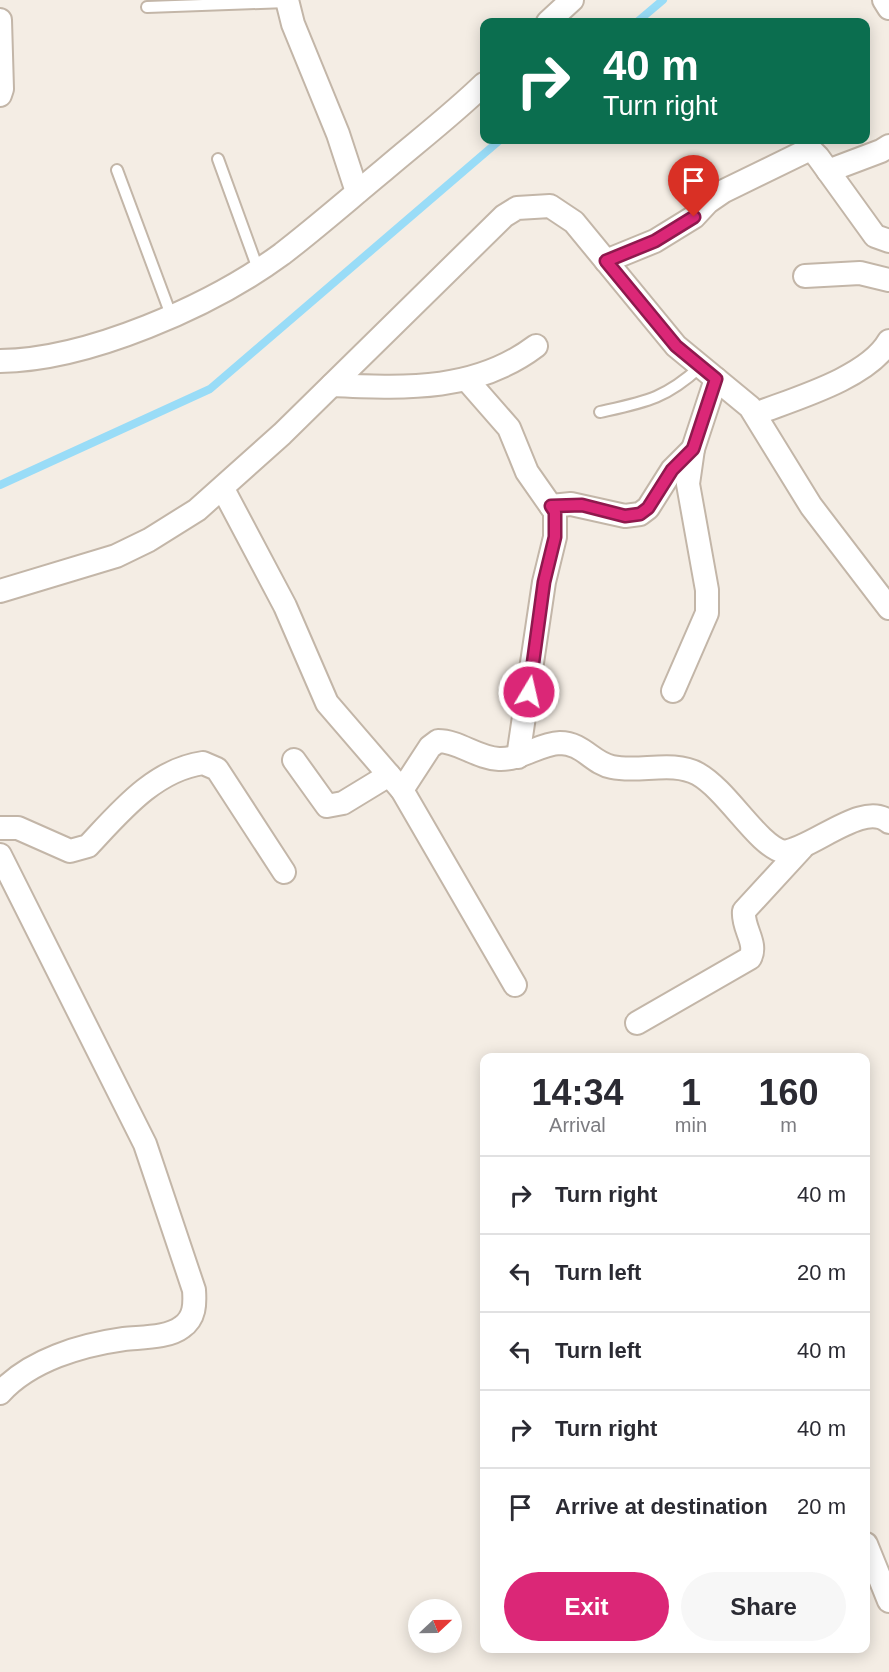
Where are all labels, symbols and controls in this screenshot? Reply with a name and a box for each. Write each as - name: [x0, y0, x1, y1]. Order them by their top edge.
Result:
- icon: right: [504, 42, 582, 120]
- text: 40 m: [603, 42, 699, 89]
- text: Turn right: [603, 91, 718, 121]
- pin: [668, 155, 719, 217]
- icon: arrive: [677, 164, 710, 197]
- position arrow: [497, 660, 561, 724]
- text: 14:34: [531, 1072, 623, 1113]
- text: 1: [681, 1072, 701, 1113]
- text: 160: [758, 1072, 819, 1113]
- text: Arrival: [549, 1114, 606, 1136]
- text: min: [675, 1114, 707, 1136]
- text: m: [780, 1114, 797, 1136]
- icon: right: [504, 1179, 537, 1212]
- text: Turn right: [555, 1182, 657, 1207]
- text: 40 m: [797, 1182, 846, 1207]
- icon: left: [504, 1257, 537, 1290]
- text: Turn left: [555, 1260, 641, 1285]
- text: 20 m: [797, 1260, 846, 1285]
- icon: left: [504, 1335, 537, 1368]
- text: Turn left: [555, 1338, 641, 1363]
- text: 40 m: [797, 1338, 846, 1363]
- icon: right: [504, 1413, 537, 1446]
- text: Turn right: [555, 1416, 657, 1441]
- text: 40 m: [797, 1416, 846, 1441]
- icon: arrive: [504, 1491, 537, 1524]
- text: Arrive at destination: [555, 1494, 768, 1519]
- text: 20 m: [797, 1494, 846, 1519]
- button: Exit: [504, 1572, 669, 1641]
- button: Share: [681, 1572, 846, 1641]
- north arrow: [408, 1599, 462, 1653]
- map controls: [408, 1599, 462, 1653]

